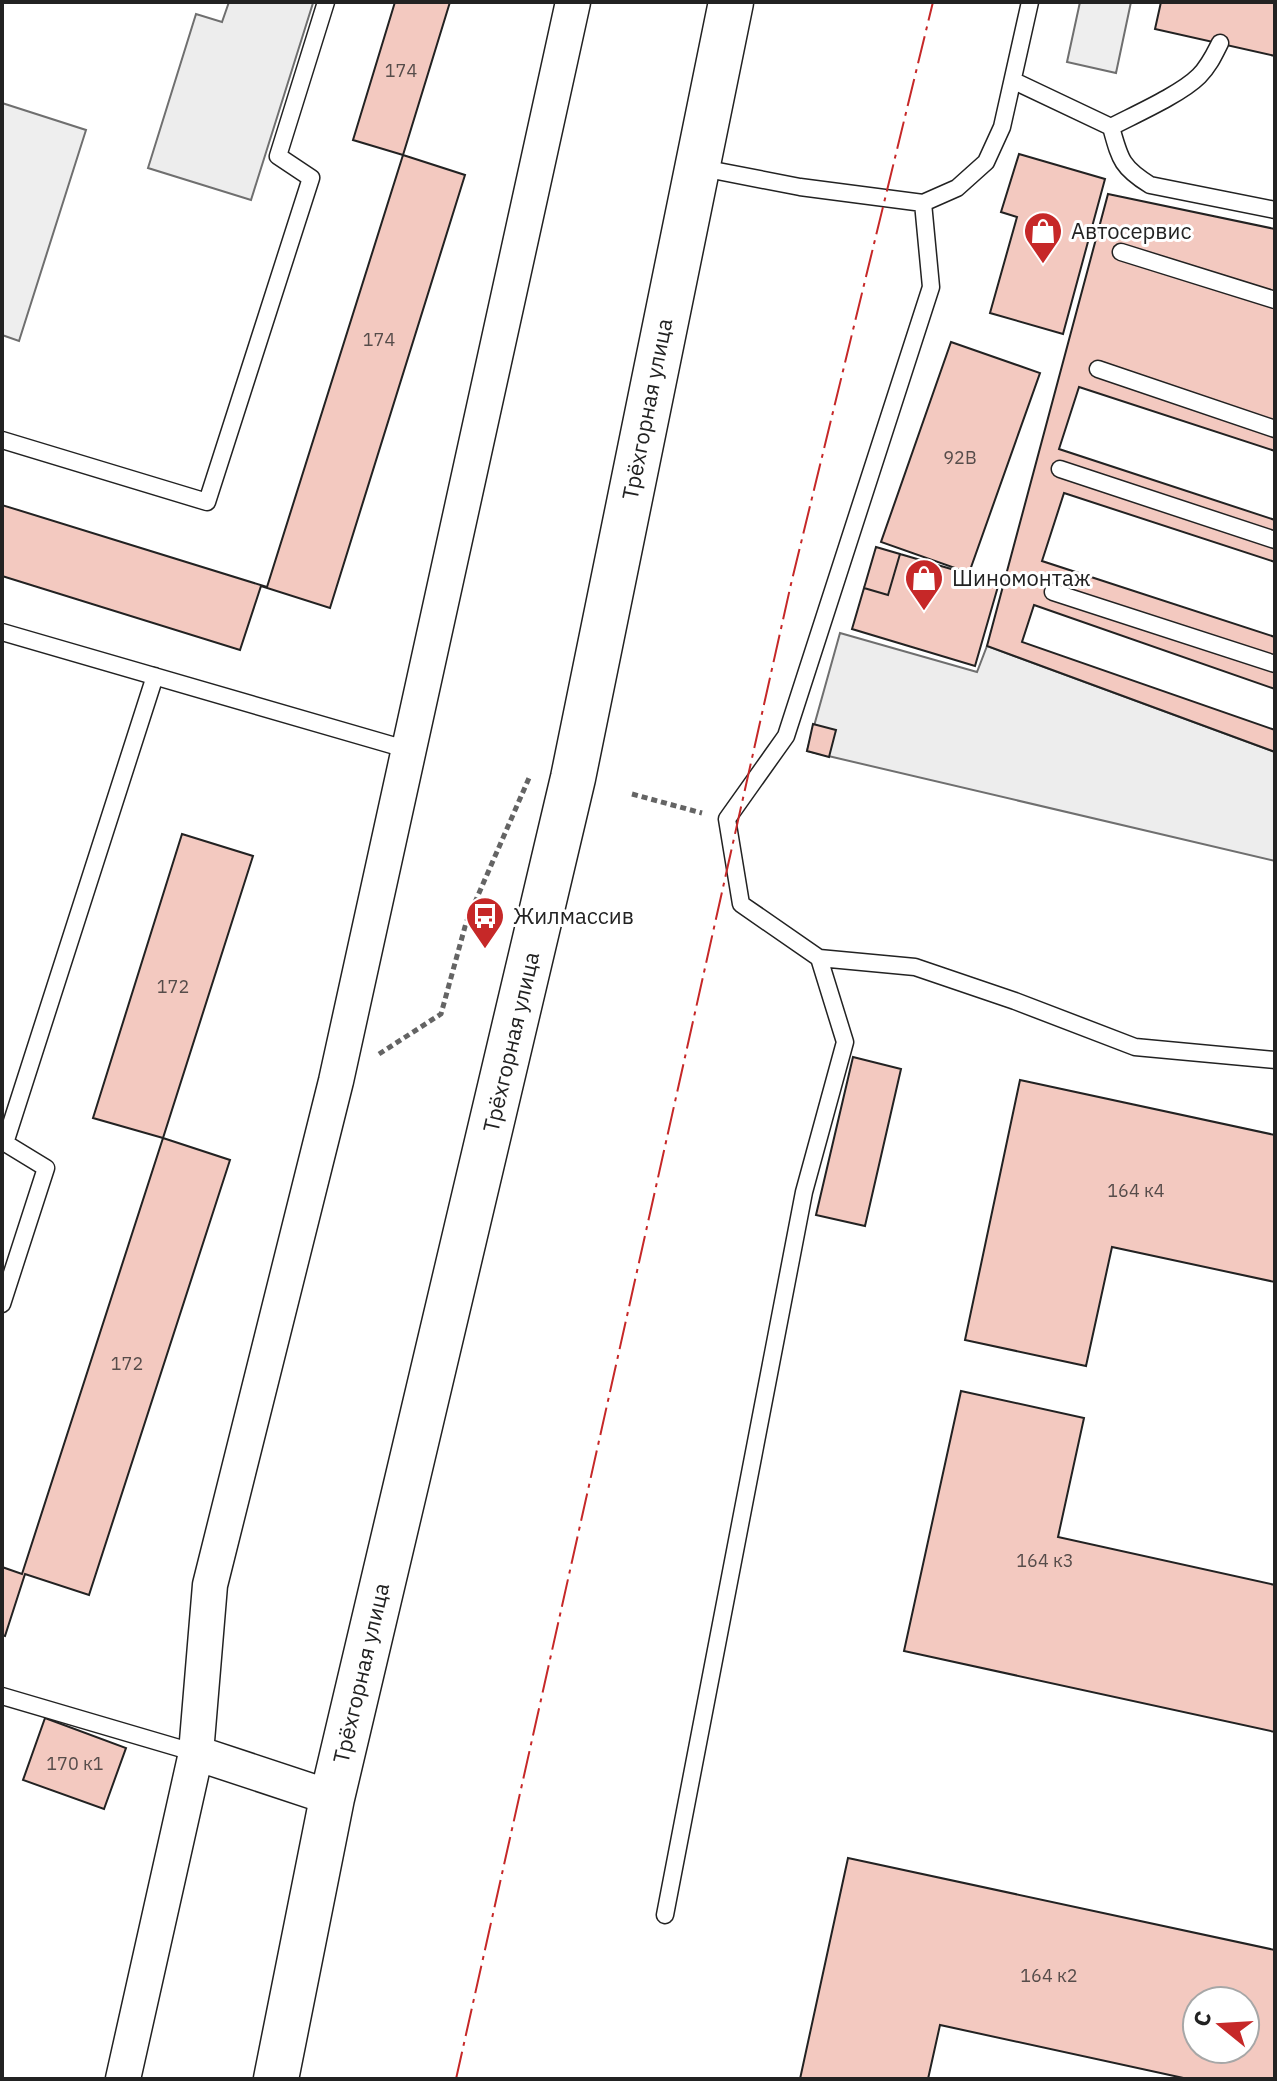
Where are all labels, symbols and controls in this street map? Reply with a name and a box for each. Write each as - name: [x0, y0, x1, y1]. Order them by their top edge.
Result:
- house number: 174: [385, 59, 417, 82]
- shop icon: Автосервис: [1022, 210, 1064, 265]
- place label: Автосервис: [1071, 216, 1192, 245]
- street label: Трёхгорная улица: [615, 316, 678, 502]
- house number: 174: [363, 328, 395, 351]
- house number: 92В: [943, 446, 977, 469]
- shop icon: Шиномонтаж: [903, 557, 945, 612]
- place label: Шиномонтаж: [952, 563, 1091, 592]
- bus stop icon: Жилмассив: [464, 895, 506, 950]
- place label: Жилмассив: [513, 901, 634, 930]
- street label: Трёхгорная улица: [476, 949, 545, 1135]
- house number: 172: [157, 975, 189, 998]
- house number: 164 к4: [1107, 1179, 1165, 1202]
- house number: 172: [111, 1352, 143, 1375]
- house number: 164 к3: [1016, 1549, 1074, 1572]
- street label: Трёхгорная улица: [326, 1580, 395, 1766]
- house number: 170 к1: [46, 1752, 104, 1775]
- house number: 164 к2: [1020, 1964, 1078, 1987]
- north arrow: [1181, 1985, 1261, 2065]
- text: С: [1185, 2007, 1218, 2030]

